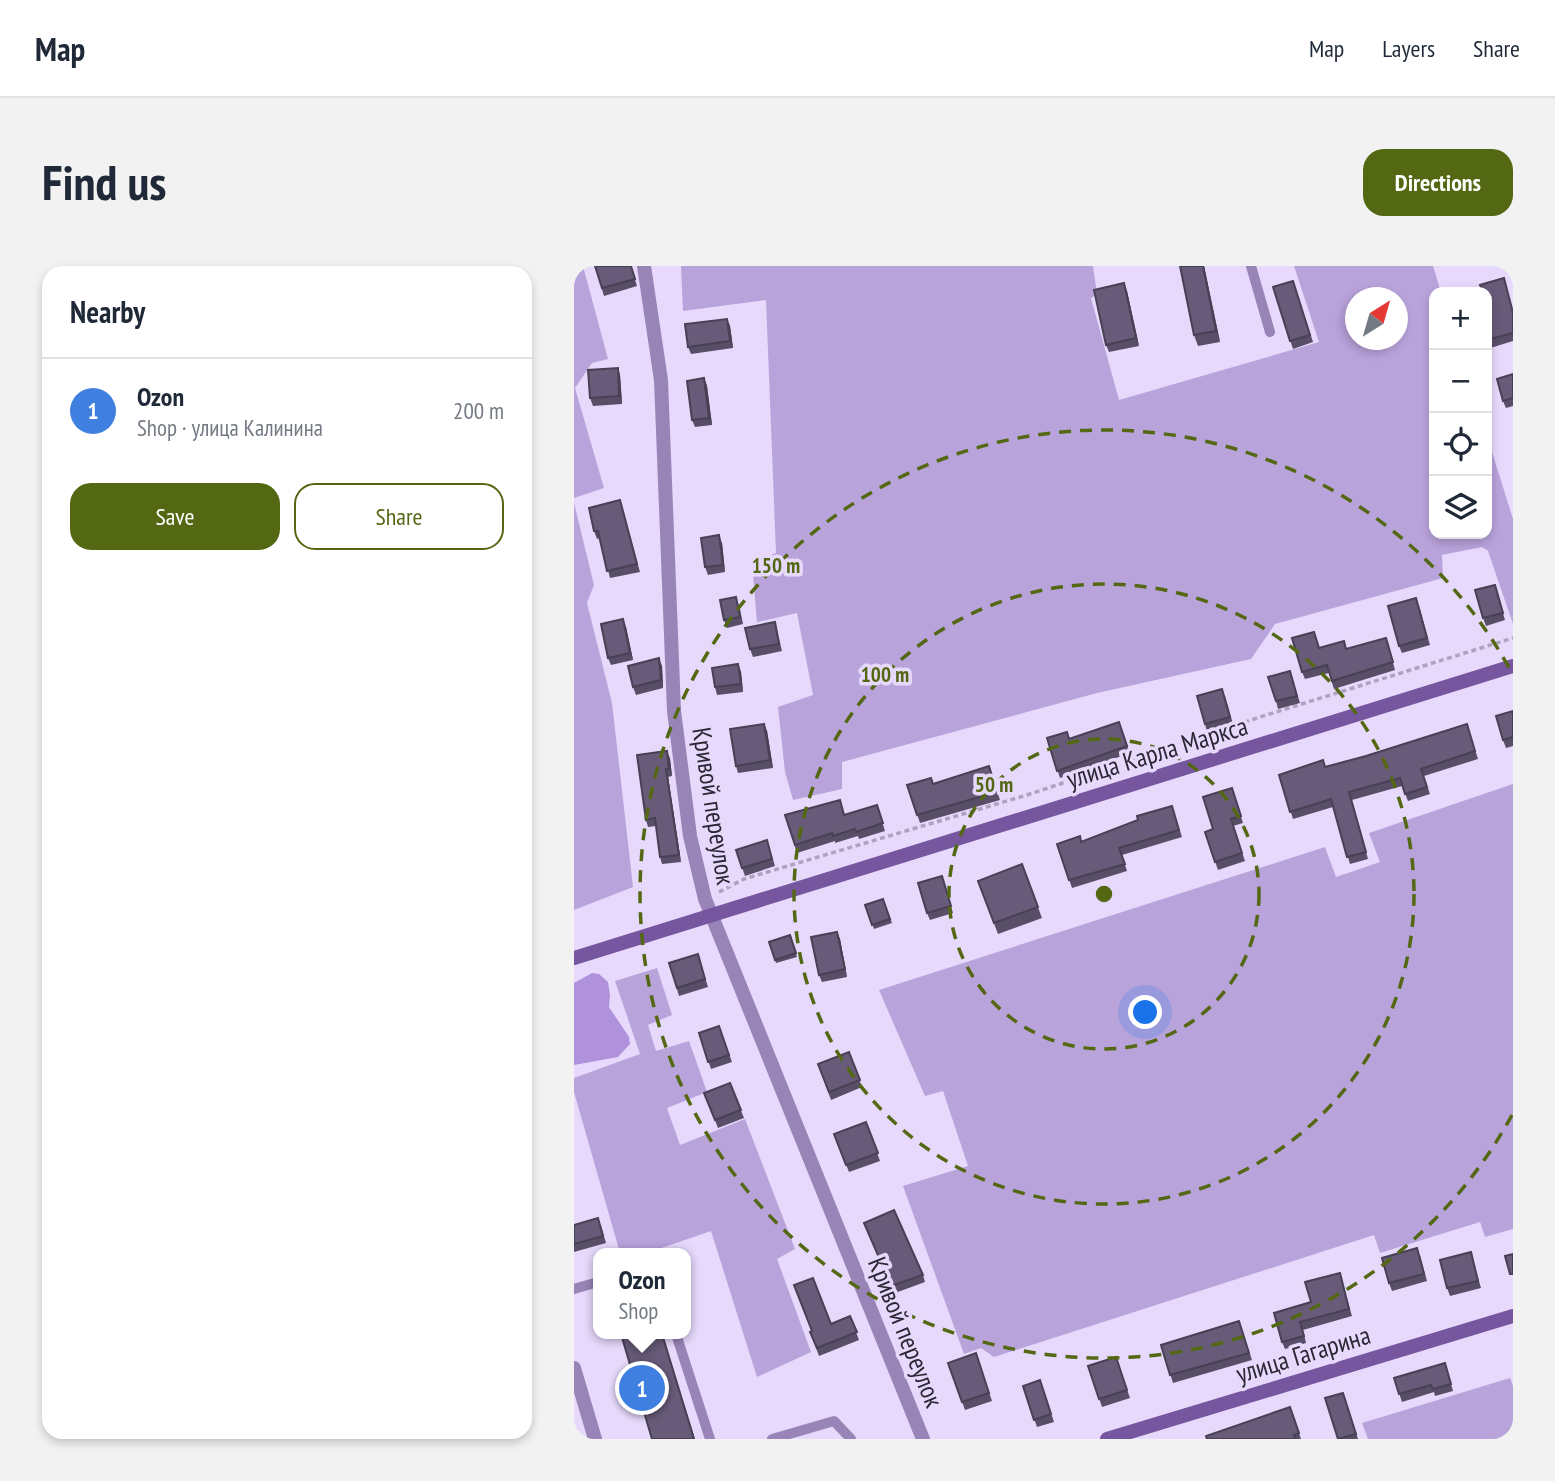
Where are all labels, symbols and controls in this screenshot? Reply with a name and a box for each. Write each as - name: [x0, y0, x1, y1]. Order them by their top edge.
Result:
- text: Map: [35, 27, 85, 70]
- text: Map: [1309, 33, 1344, 64]
- text: Layers: [1382, 33, 1435, 64]
- text: Share: [1473, 33, 1520, 64]
- button: Directions: [1363, 149, 1513, 216]
- text: Find us: [42, 150, 166, 214]
- north arrow: [1345, 287, 1408, 350]
- map controls: [1429, 287, 1492, 539]
- button: +: [1429, 287, 1492, 350]
- text: Nearby: [70, 292, 145, 331]
- button: −: [1429, 350, 1492, 413]
- text: Ozon: [137, 380, 184, 413]
- text: 1: [88, 396, 99, 425]
- text: 200 m: [453, 396, 504, 425]
- text: Shop · улица Калинина: [137, 413, 323, 442]
- button: locate: [1429, 413, 1492, 476]
- button: layers: [1429, 476, 1492, 539]
- button: Save: [70, 483, 280, 550]
- button: Share: [294, 483, 504, 550]
- text: 150 m: [752, 552, 800, 579]
- text: 100 m: [861, 661, 909, 688]
- street label: улица Карла Маркса: [1062, 709, 1252, 795]
- street label: Кривой переулок: [685, 725, 743, 887]
- text: 50 m: [975, 771, 1013, 798]
- centre of rings: [1092, 882, 1116, 906]
- your location: [1128, 995, 1162, 1029]
- popup: [593, 1248, 691, 1339]
- street label: Кривой переулок: [861, 1252, 951, 1412]
- text: Ozon: [618, 1263, 666, 1296]
- text: Shop: [618, 1296, 658, 1325]
- street label: улица Гагарина: [1232, 1318, 1374, 1390]
- pin: 1: [619, 1362, 665, 1414]

